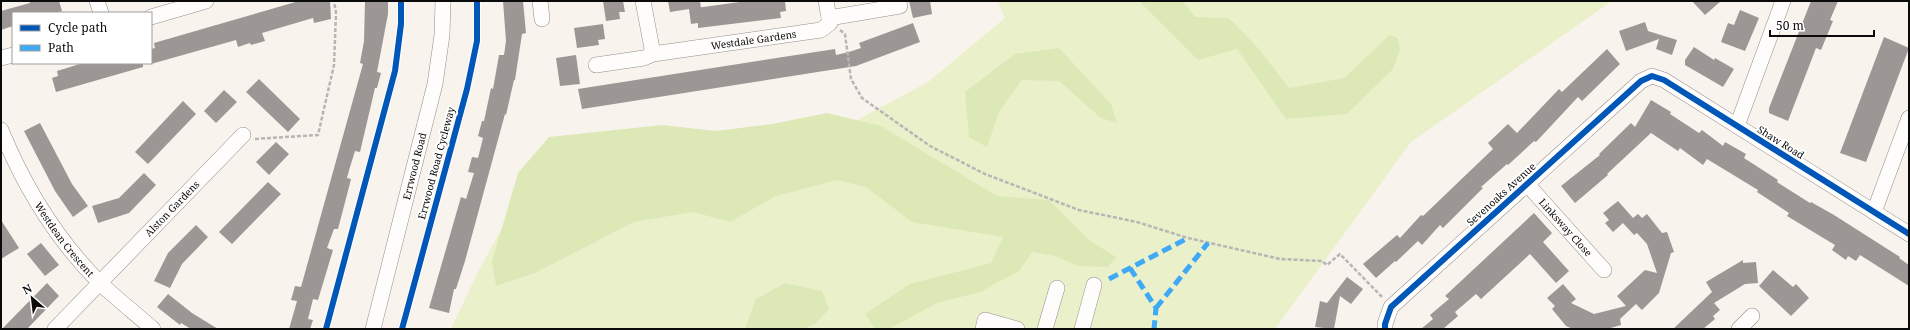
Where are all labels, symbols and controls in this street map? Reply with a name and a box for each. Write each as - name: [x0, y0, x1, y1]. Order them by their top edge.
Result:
- legend: [12, 12, 152, 64]
- scale bar: [1770, 12, 1874, 38]
- text: 50 m: [1776, 17, 1804, 34]
- text: Cycle path: [48, 19, 108, 36]
- street label: Westdale Gardens: [710, 27, 798, 53]
- text: Path: [48, 39, 74, 56]
- street label: Errwood Road Cycleway: [415, 105, 457, 221]
- street label: Shaw Road: [1755, 122, 1807, 162]
- street label: Errwood Road: [400, 131, 428, 201]
- street label: Sevenoaks Avenue: [1463, 159, 1539, 229]
- street label: Alston Gardens: [141, 177, 203, 239]
- street label: Linksway Close: [1536, 195, 1595, 259]
- street label: Westdean Crescent: [32, 199, 98, 280]
- north arrow: [12, 278, 52, 318]
- text: N: [20, 280, 35, 297]

